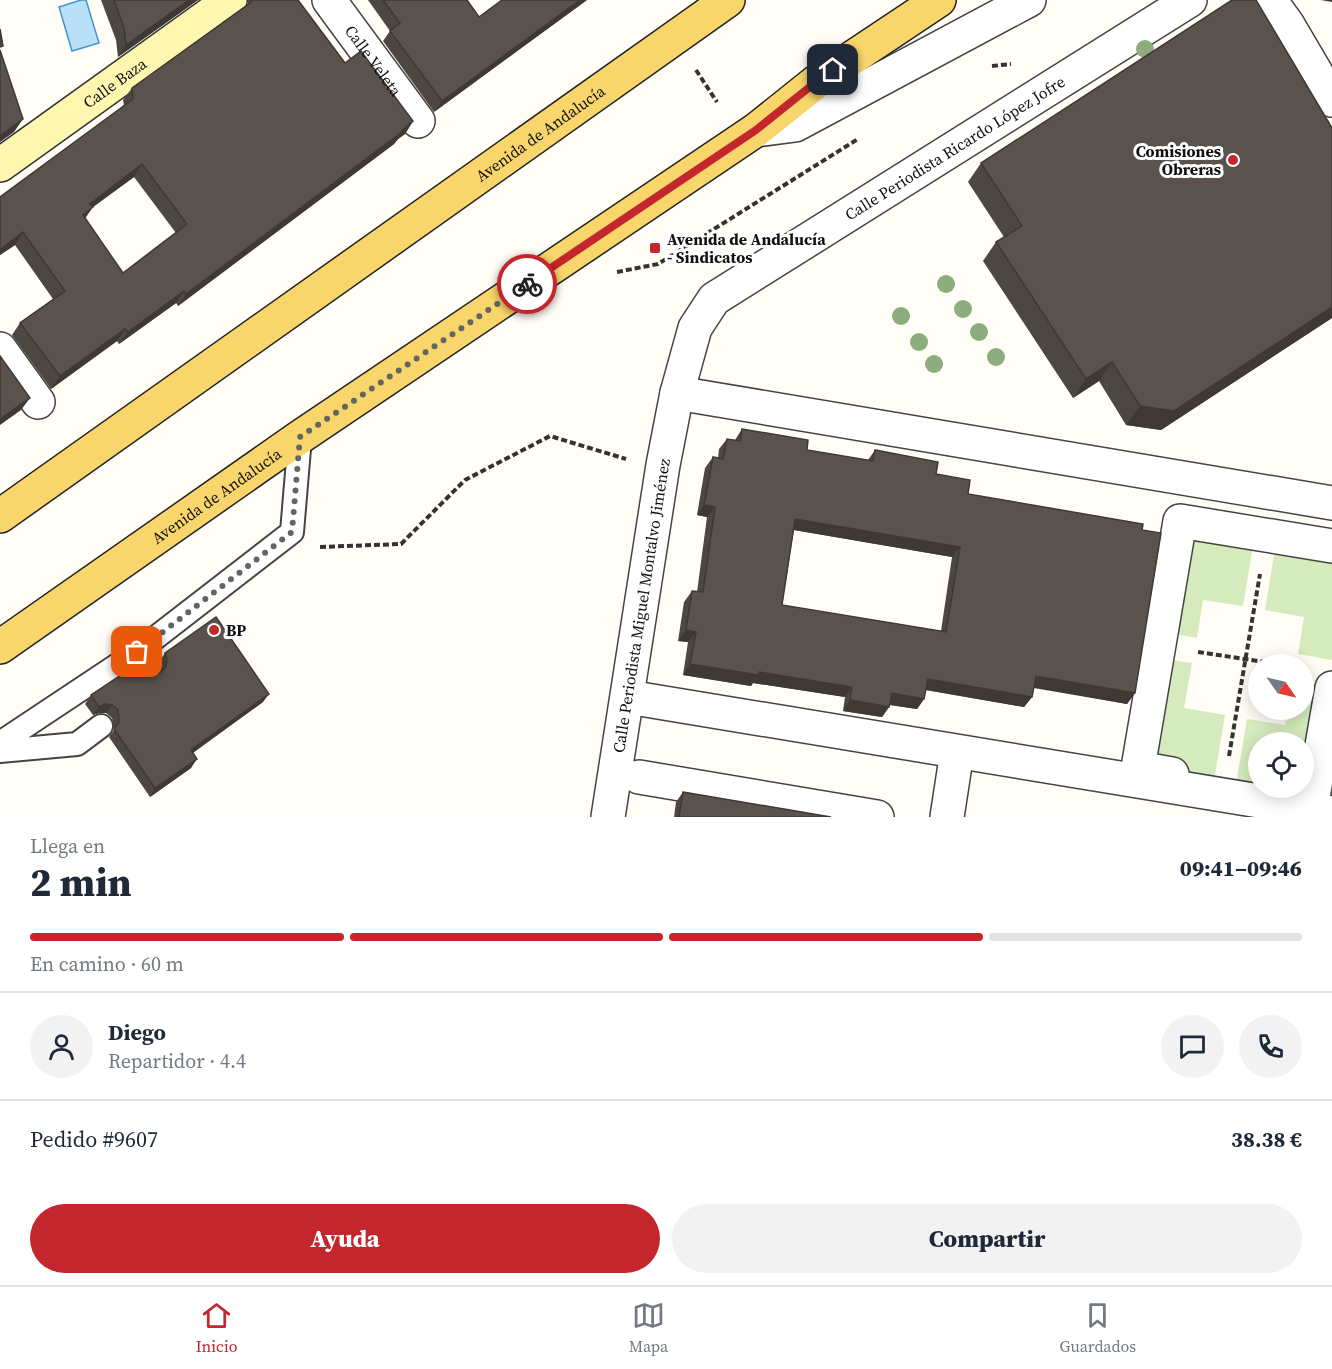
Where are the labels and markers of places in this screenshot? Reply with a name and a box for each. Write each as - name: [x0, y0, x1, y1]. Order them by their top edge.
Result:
- pin: [807, 44, 858, 95]
- place label: Comisiones Obreras: [1136, 140, 1221, 180]
- marker: Comisiones Obreras: [1226, 153, 1240, 167]
- place label: Avenida de Andalucía - Sindicatos: [667, 228, 826, 268]
- marker: Avenida de Andalucía - Sindicatos: [648, 241, 662, 255]
- place label: BP: [226, 619, 246, 641]
- marker: BP: [207, 623, 221, 637]
- pin: [111, 626, 162, 677]

